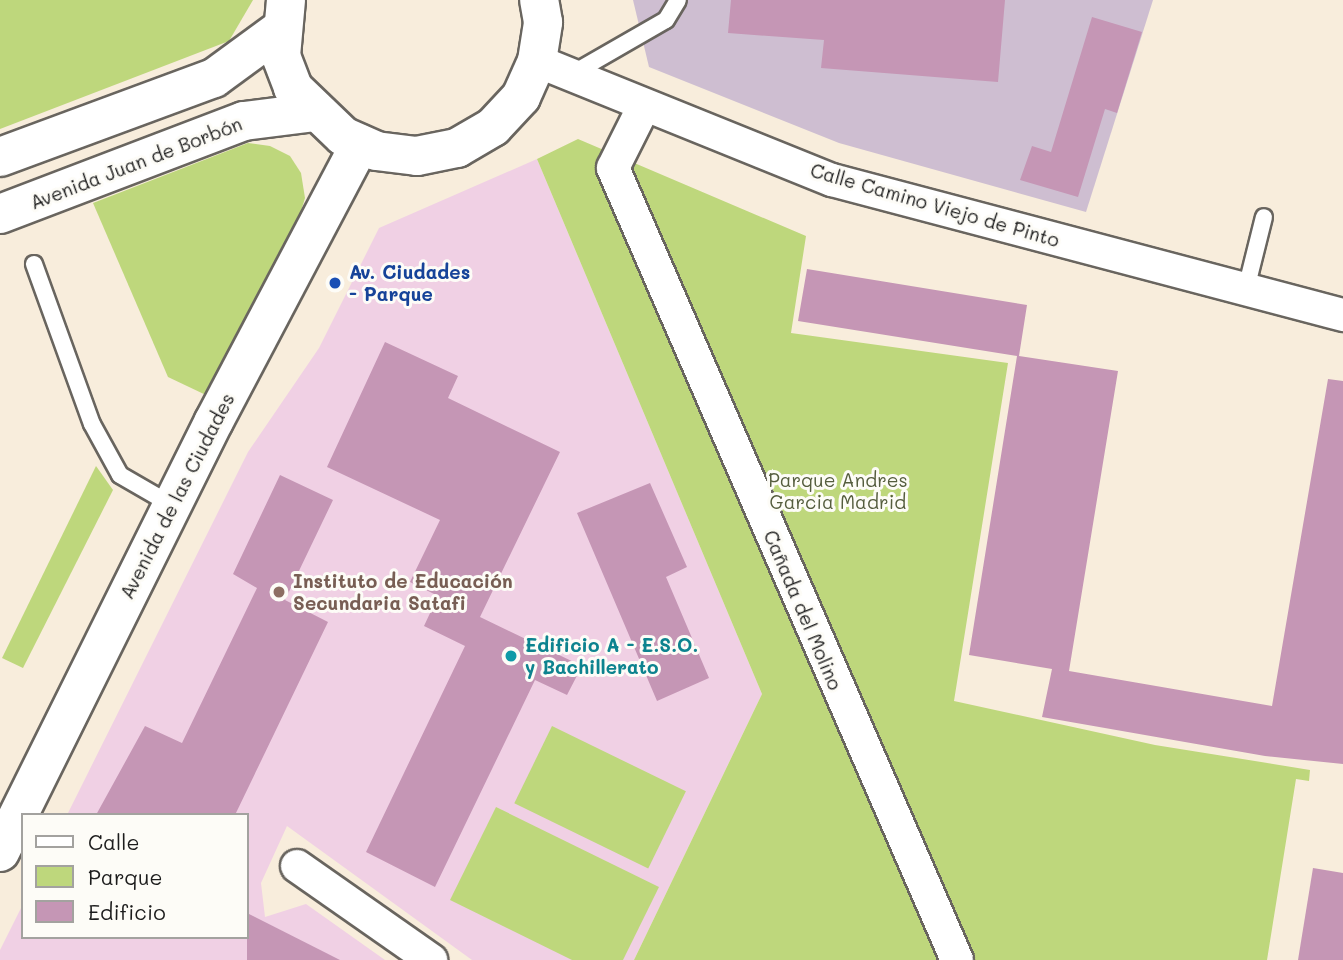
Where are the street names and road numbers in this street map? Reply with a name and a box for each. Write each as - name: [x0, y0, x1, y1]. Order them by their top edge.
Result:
- street label: Avenida Juan de Borbón: [27, 112, 245, 214]
- street label: Calle Camino Viejo de Pinto: [808, 158, 1062, 252]
- street label: Avenida de las Ciudades: [115, 389, 239, 603]
- street label: Cañada del Molino: [759, 527, 847, 693]

